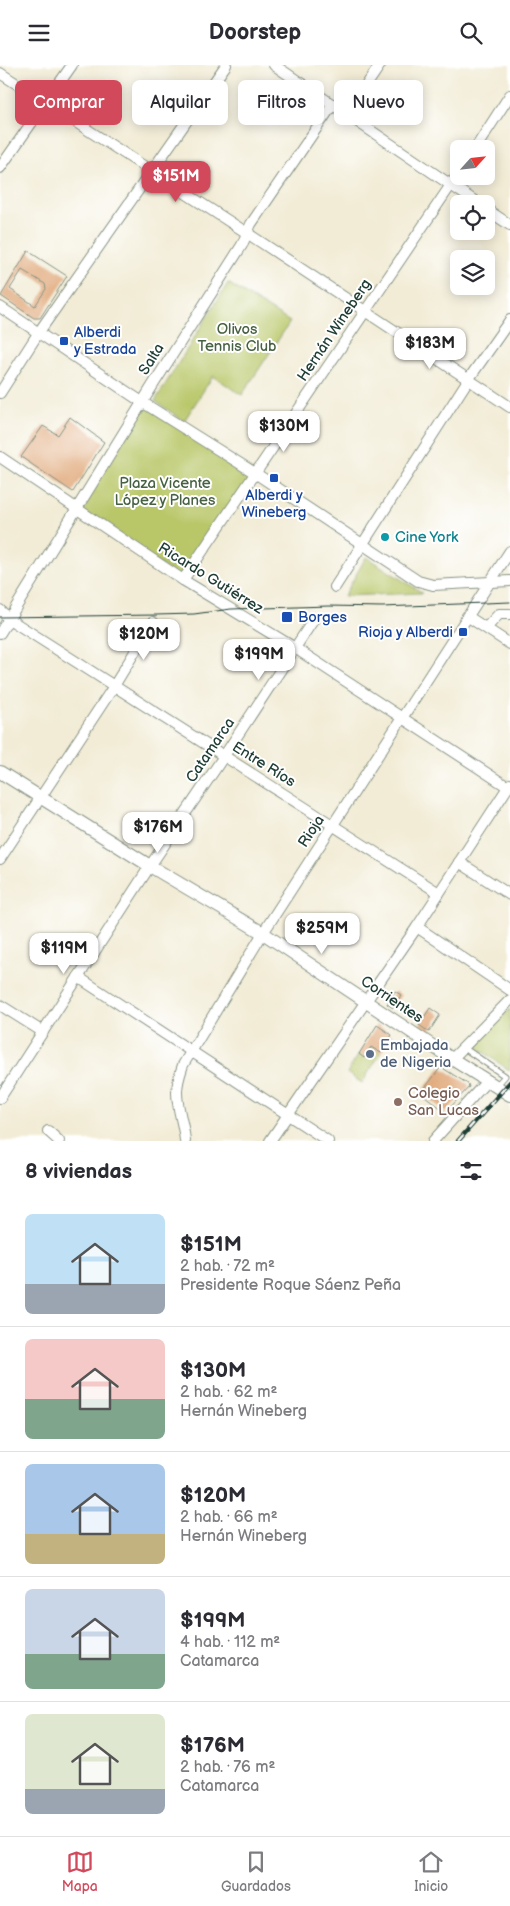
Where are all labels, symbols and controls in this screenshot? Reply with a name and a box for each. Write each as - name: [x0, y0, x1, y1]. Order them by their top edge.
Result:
- icon: menu: [25, 19, 53, 47]
- text: Doorstep: [209, 19, 301, 46]
- icon: search: [457, 19, 485, 47]
- chip: Comprar: [15, 80, 122, 125]
- chip: Alquilar: [132, 80, 228, 125]
- chip: Filtros: [238, 80, 324, 125]
- chip: Nuevo: [334, 80, 423, 125]
- north arrow: [450, 140, 495, 185]
- map controls: [450, 140, 495, 295]
- pin: $151M: [141, 161, 211, 203]
- text: $151M: [152, 167, 200, 186]
- button: locate: [450, 195, 495, 240]
- button: layers: [450, 250, 495, 295]
- street label: Hernán Wineberg: [293, 276, 376, 385]
- park label: Olivos Tennis Club: [197, 320, 277, 356]
- place label: Alberdi y Estrada: [73, 323, 136, 359]
- pin: $183M: [395, 327, 465, 370]
- text: $183M: [405, 334, 455, 353]
- marker: Alberdi y Estrada: [58, 335, 70, 347]
- street label: Salta: [134, 340, 168, 379]
- pin: $130M: [249, 411, 319, 453]
- text: $130M: [259, 417, 309, 436]
- marker: Alberdi y Wineberg: [268, 472, 280, 484]
- park label: Plaza Vicente López y Planes: [115, 474, 216, 510]
- place label: Alberdi y Wineberg: [242, 486, 306, 522]
- place label: Cine York: [395, 528, 459, 547]
- marker: Cine York: [379, 531, 391, 543]
- street label: Ricardo Gutiérrez: [155, 538, 267, 619]
- place label: Borges: [298, 608, 347, 627]
- marker: Borges: [280, 610, 294, 624]
- pin: $120M: [109, 619, 179, 661]
- place label: Rioja y Alberdi: [358, 623, 453, 642]
- text: $120M: [119, 625, 169, 644]
- marker: Rioja y Alberdi: [457, 626, 469, 638]
- pin: $199M: [224, 639, 294, 681]
- text: $199M: [234, 645, 284, 664]
- street label: Catamarca: [182, 714, 239, 786]
- street label: Entre Ríos: [229, 738, 299, 792]
- pin: $176M: [123, 811, 193, 854]
- street label: Rioja: [294, 812, 329, 851]
- text: $176M: [133, 818, 183, 837]
- pin: $259M: [287, 913, 357, 955]
- text: $259M: [296, 919, 348, 938]
- pin: $119M: [29, 933, 99, 975]
- text: $119M: [40, 939, 88, 958]
- street label: Corrientes: [357, 972, 427, 1028]
- place label: Embajada de Nigeria: [380, 1036, 451, 1072]
- marker: Embajada de Nigeria: [364, 1048, 376, 1060]
- place label: Colegio San Lucas: [408, 1084, 480, 1120]
- marker: Colegio San Lucas: [392, 1096, 404, 1108]
- icon: filters: [457, 1157, 485, 1185]
- text: 8 viviendas: [25, 1159, 132, 1184]
- text: $151M: [180, 1232, 242, 1257]
- icon: home: [65, 1234, 125, 1294]
- text: 2 hab. · 72 m²: [180, 1257, 275, 1276]
- text: Presidente Roque Sáenz Peña: [180, 1276, 401, 1295]
- text: $130M: [180, 1358, 246, 1383]
- icon: home: [65, 1359, 125, 1419]
- text: 2 hab. · 62 m²: [180, 1383, 277, 1402]
- text: Hernán Wineberg: [180, 1402, 307, 1421]
- text: $120M: [180, 1483, 246, 1508]
- icon: home: [65, 1484, 125, 1544]
- text: 2 hab. · 66 m²: [180, 1508, 278, 1527]
- text: Hernán Wineberg: [180, 1527, 307, 1546]
- text: $199M: [180, 1608, 245, 1633]
- icon: home: [65, 1609, 125, 1669]
- text: 4 hab. · 112 m²: [180, 1633, 280, 1652]
- text: Catamarca: [180, 1652, 259, 1671]
- text: $176M: [180, 1733, 245, 1758]
- icon: home: [65, 1734, 125, 1794]
- text: 2 hab. · 76 m²: [180, 1758, 275, 1777]
- text: Catamarca: [180, 1777, 259, 1796]
- tab: Mapa: [62, 1848, 98, 1895]
- tab: Guardados: [221, 1848, 291, 1895]
- tab: Inicio: [414, 1848, 448, 1895]

